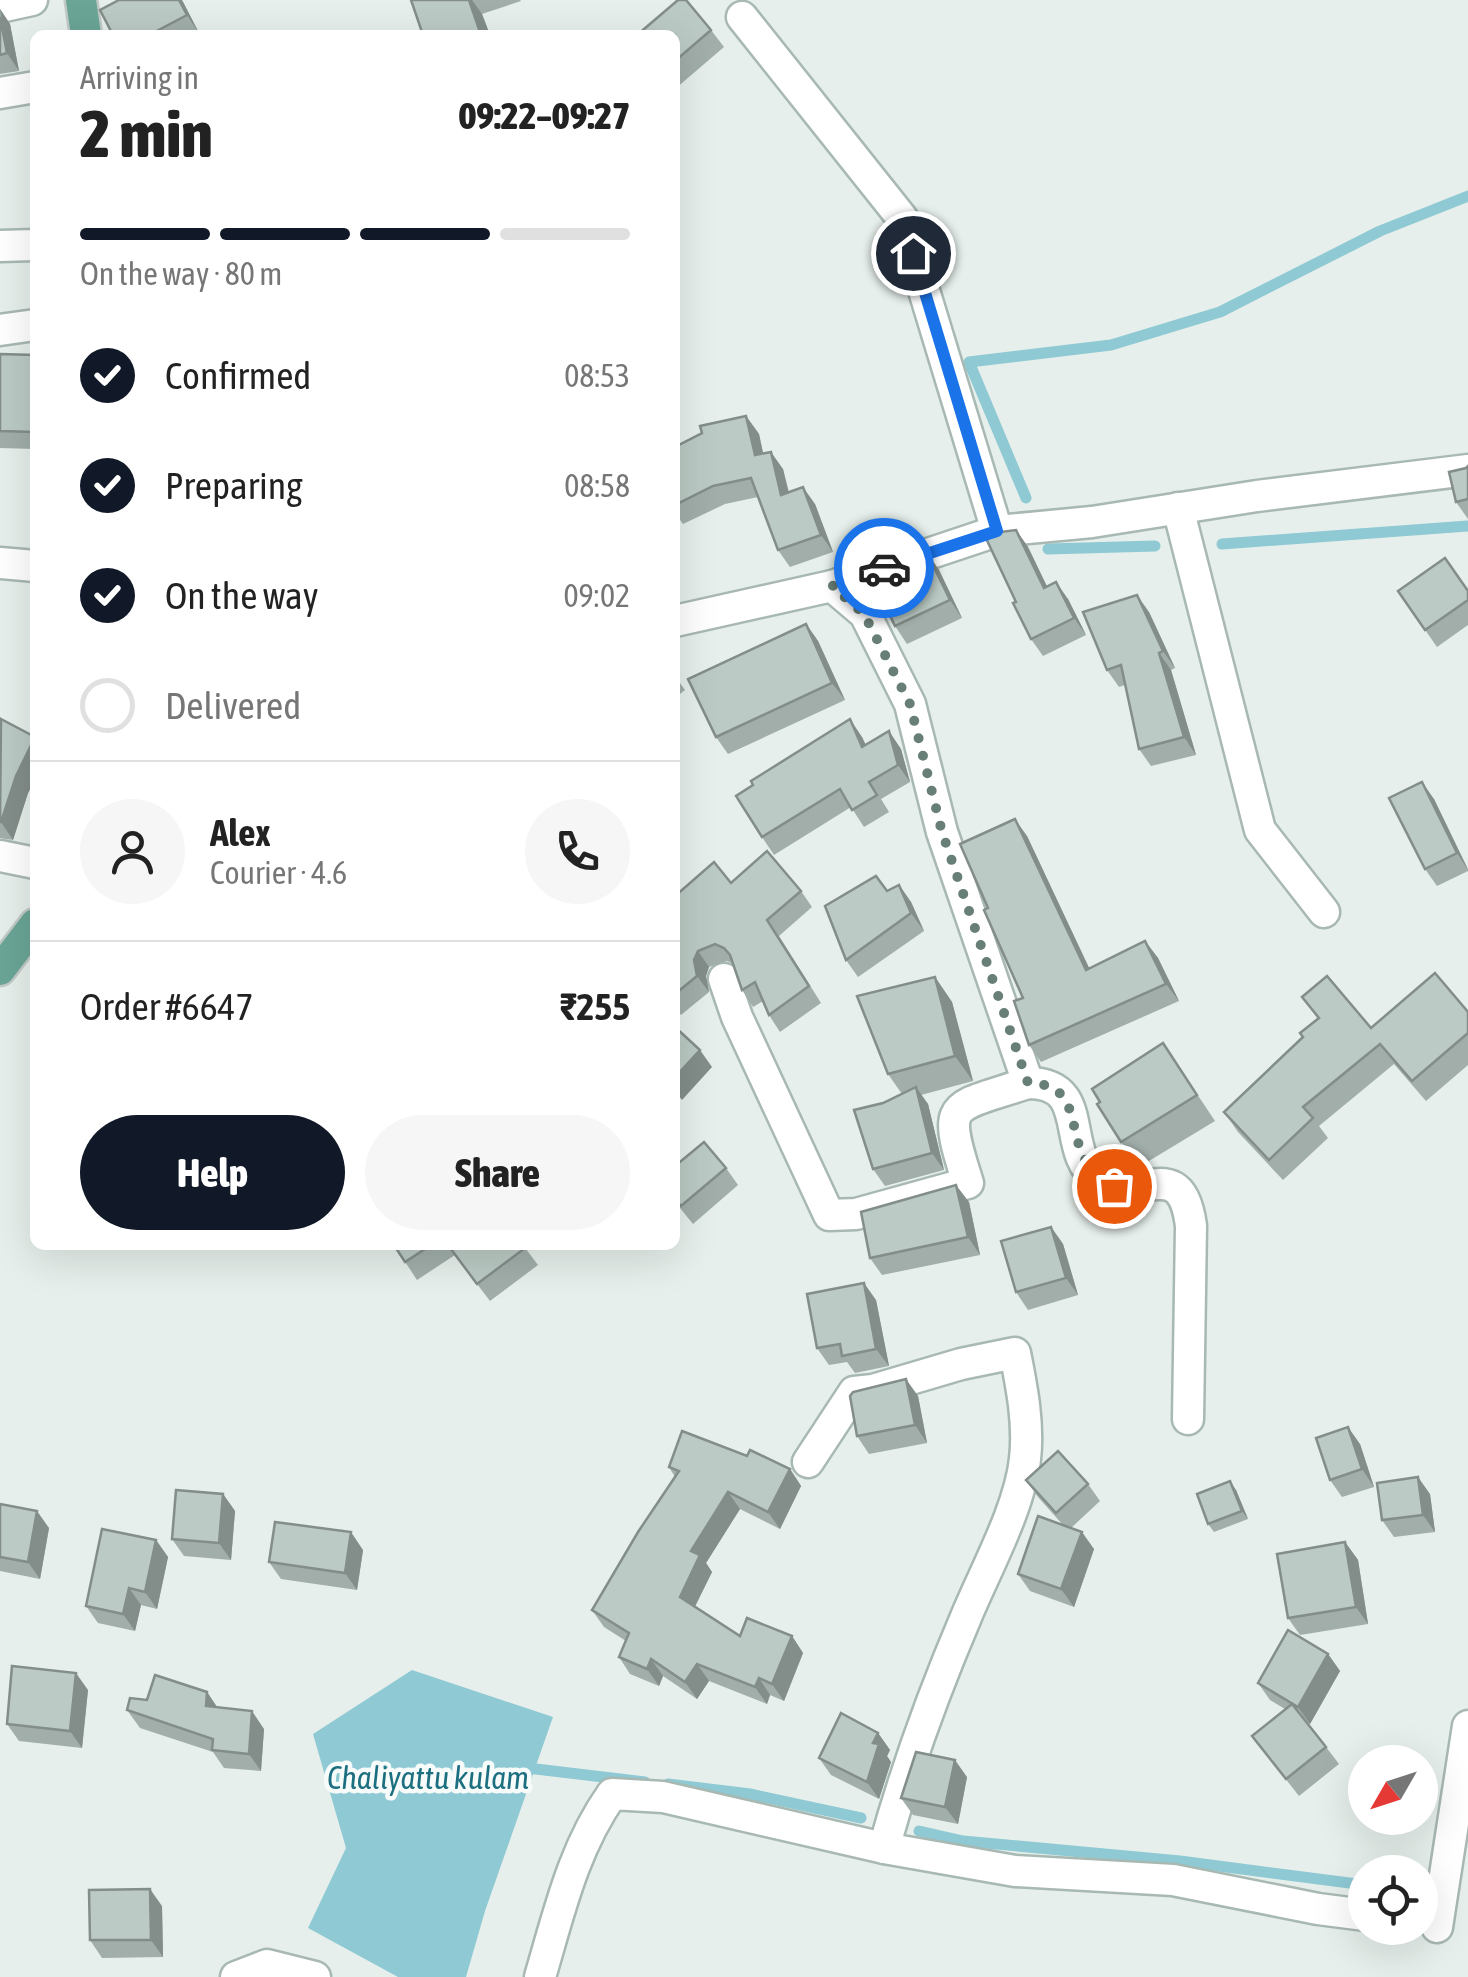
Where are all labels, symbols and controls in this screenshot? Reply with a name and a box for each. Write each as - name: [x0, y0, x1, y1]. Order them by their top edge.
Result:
- text: Arriving in: [80, 59, 199, 96]
- text: 09:22–09:27: [458, 94, 630, 137]
- text: 2 min: [80, 96, 213, 171]
- pin: [871, 211, 956, 296]
- icon: home: [886, 226, 941, 281]
- text: On the way · 80 m: [80, 255, 282, 292]
- icon: check: [80, 348, 135, 403]
- text: Confirmed: [165, 354, 311, 397]
- text: 08:53: [564, 357, 630, 394]
- icon: check: [80, 458, 135, 513]
- text: Preparing: [165, 464, 303, 507]
- text: 08:58: [564, 467, 630, 504]
- courier: [834, 518, 934, 618]
- icon: car: [857, 541, 912, 596]
- icon: check: [80, 568, 135, 623]
- text: On the way: [165, 574, 318, 617]
- text: 09:02: [564, 577, 630, 614]
- text: Delivered: [165, 684, 301, 727]
- button: person: [80, 799, 185, 904]
- button: phone: [525, 799, 630, 904]
- text: Alex: [210, 811, 271, 854]
- text: Courier · 4.6: [210, 854, 347, 891]
- text: Order #6647: [80, 985, 253, 1028]
- text: ₹255: [560, 985, 630, 1028]
- button: Help: [80, 1115, 345, 1230]
- button: Share: [365, 1115, 630, 1230]
- pin: [1072, 1144, 1157, 1229]
- icon: bag: [1087, 1159, 1142, 1214]
- north arrow: [1348, 1745, 1438, 1835]
- map controls: [1348, 1745, 1438, 1945]
- water label: Chaliyattu kulam: [327, 1759, 529, 1796]
- button: locate: [1348, 1855, 1438, 1945]

